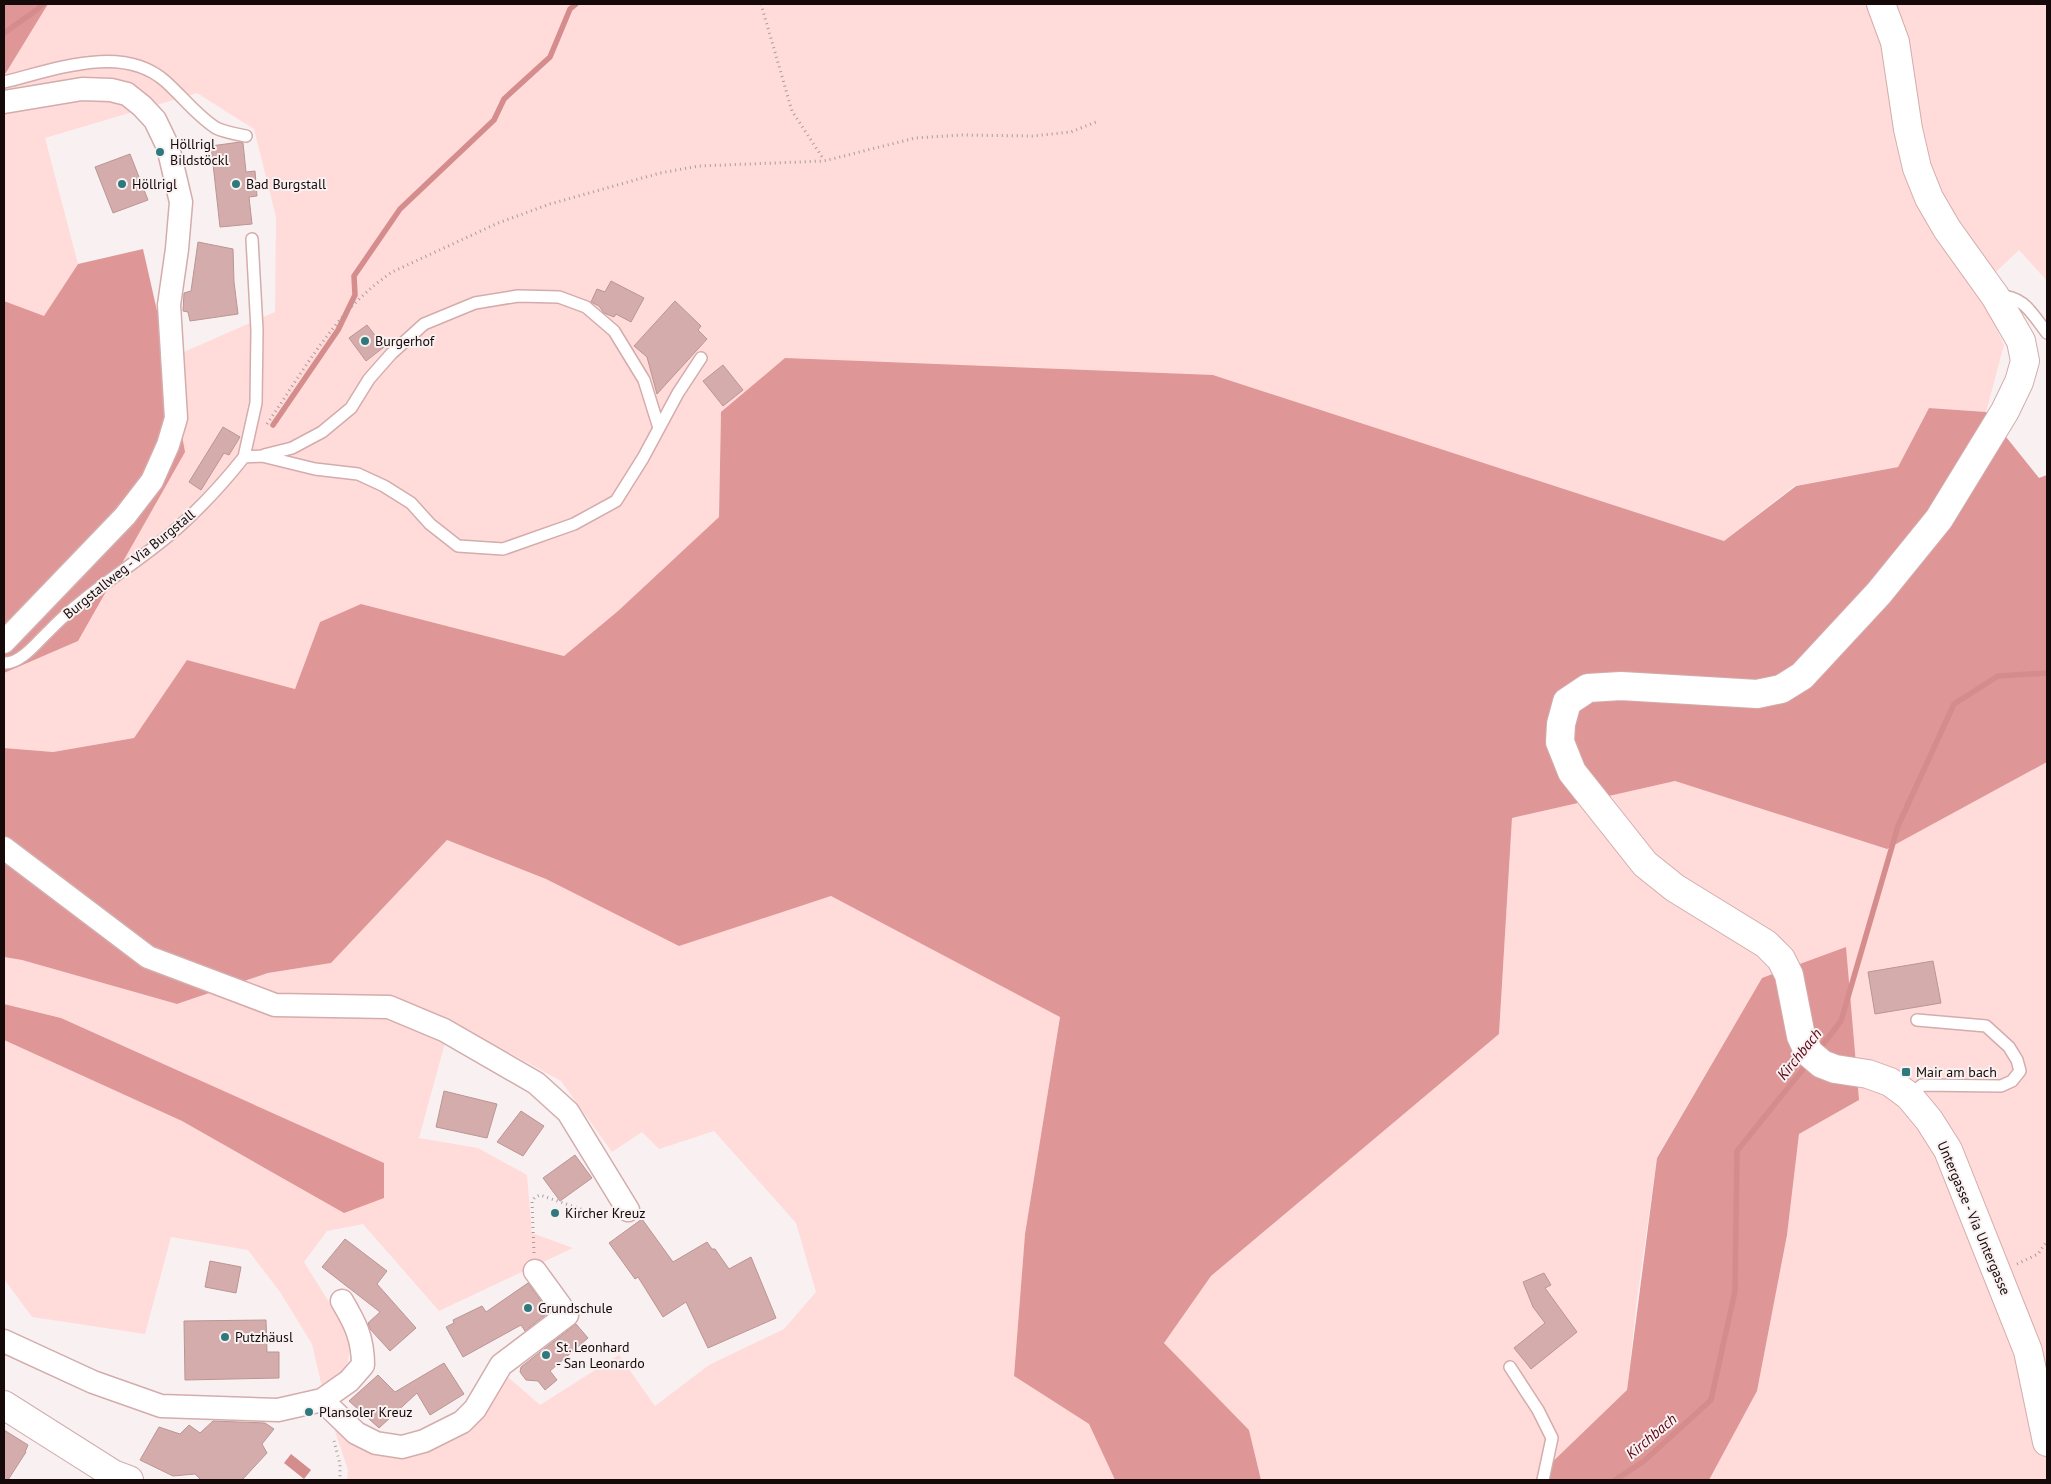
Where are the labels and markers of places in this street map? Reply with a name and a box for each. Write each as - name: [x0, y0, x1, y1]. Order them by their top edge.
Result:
- place label: Höllrigl Bildstöckl: [170, 135, 229, 169]
- marker: Höllrigl Bildstöckl: [154, 146, 166, 158]
- place label: Höllrigl: [132, 175, 177, 193]
- place label: Bad Burgstall: [246, 175, 326, 193]
- marker: Höllrigl: [116, 178, 128, 190]
- marker: Bad Burgstall: [230, 178, 242, 190]
- place label: Burgerhof: [375, 332, 435, 350]
- marker: Burgerhof: [359, 335, 371, 347]
- place label: Mair am bach: [1916, 1063, 1997, 1081]
- marker: Mair am bach: [1900, 1066, 1912, 1078]
- place label: Kircher Kreuz: [565, 1204, 645, 1222]
- marker: Kircher Kreuz: [549, 1207, 561, 1219]
- place label: Grundschule: [538, 1299, 613, 1317]
- marker: Grundschule: [522, 1302, 534, 1314]
- place label: Putzhäusl: [235, 1328, 293, 1346]
- marker: Putzhäusl: [219, 1331, 231, 1343]
- place label: St. Leonhard - San Leonardo: [556, 1338, 645, 1372]
- marker: St. Leonhard - San Leonardo: [540, 1349, 552, 1361]
- place label: Plansoler Kreuz: [319, 1403, 412, 1421]
- marker: Plansoler Kreuz: [303, 1406, 315, 1418]

